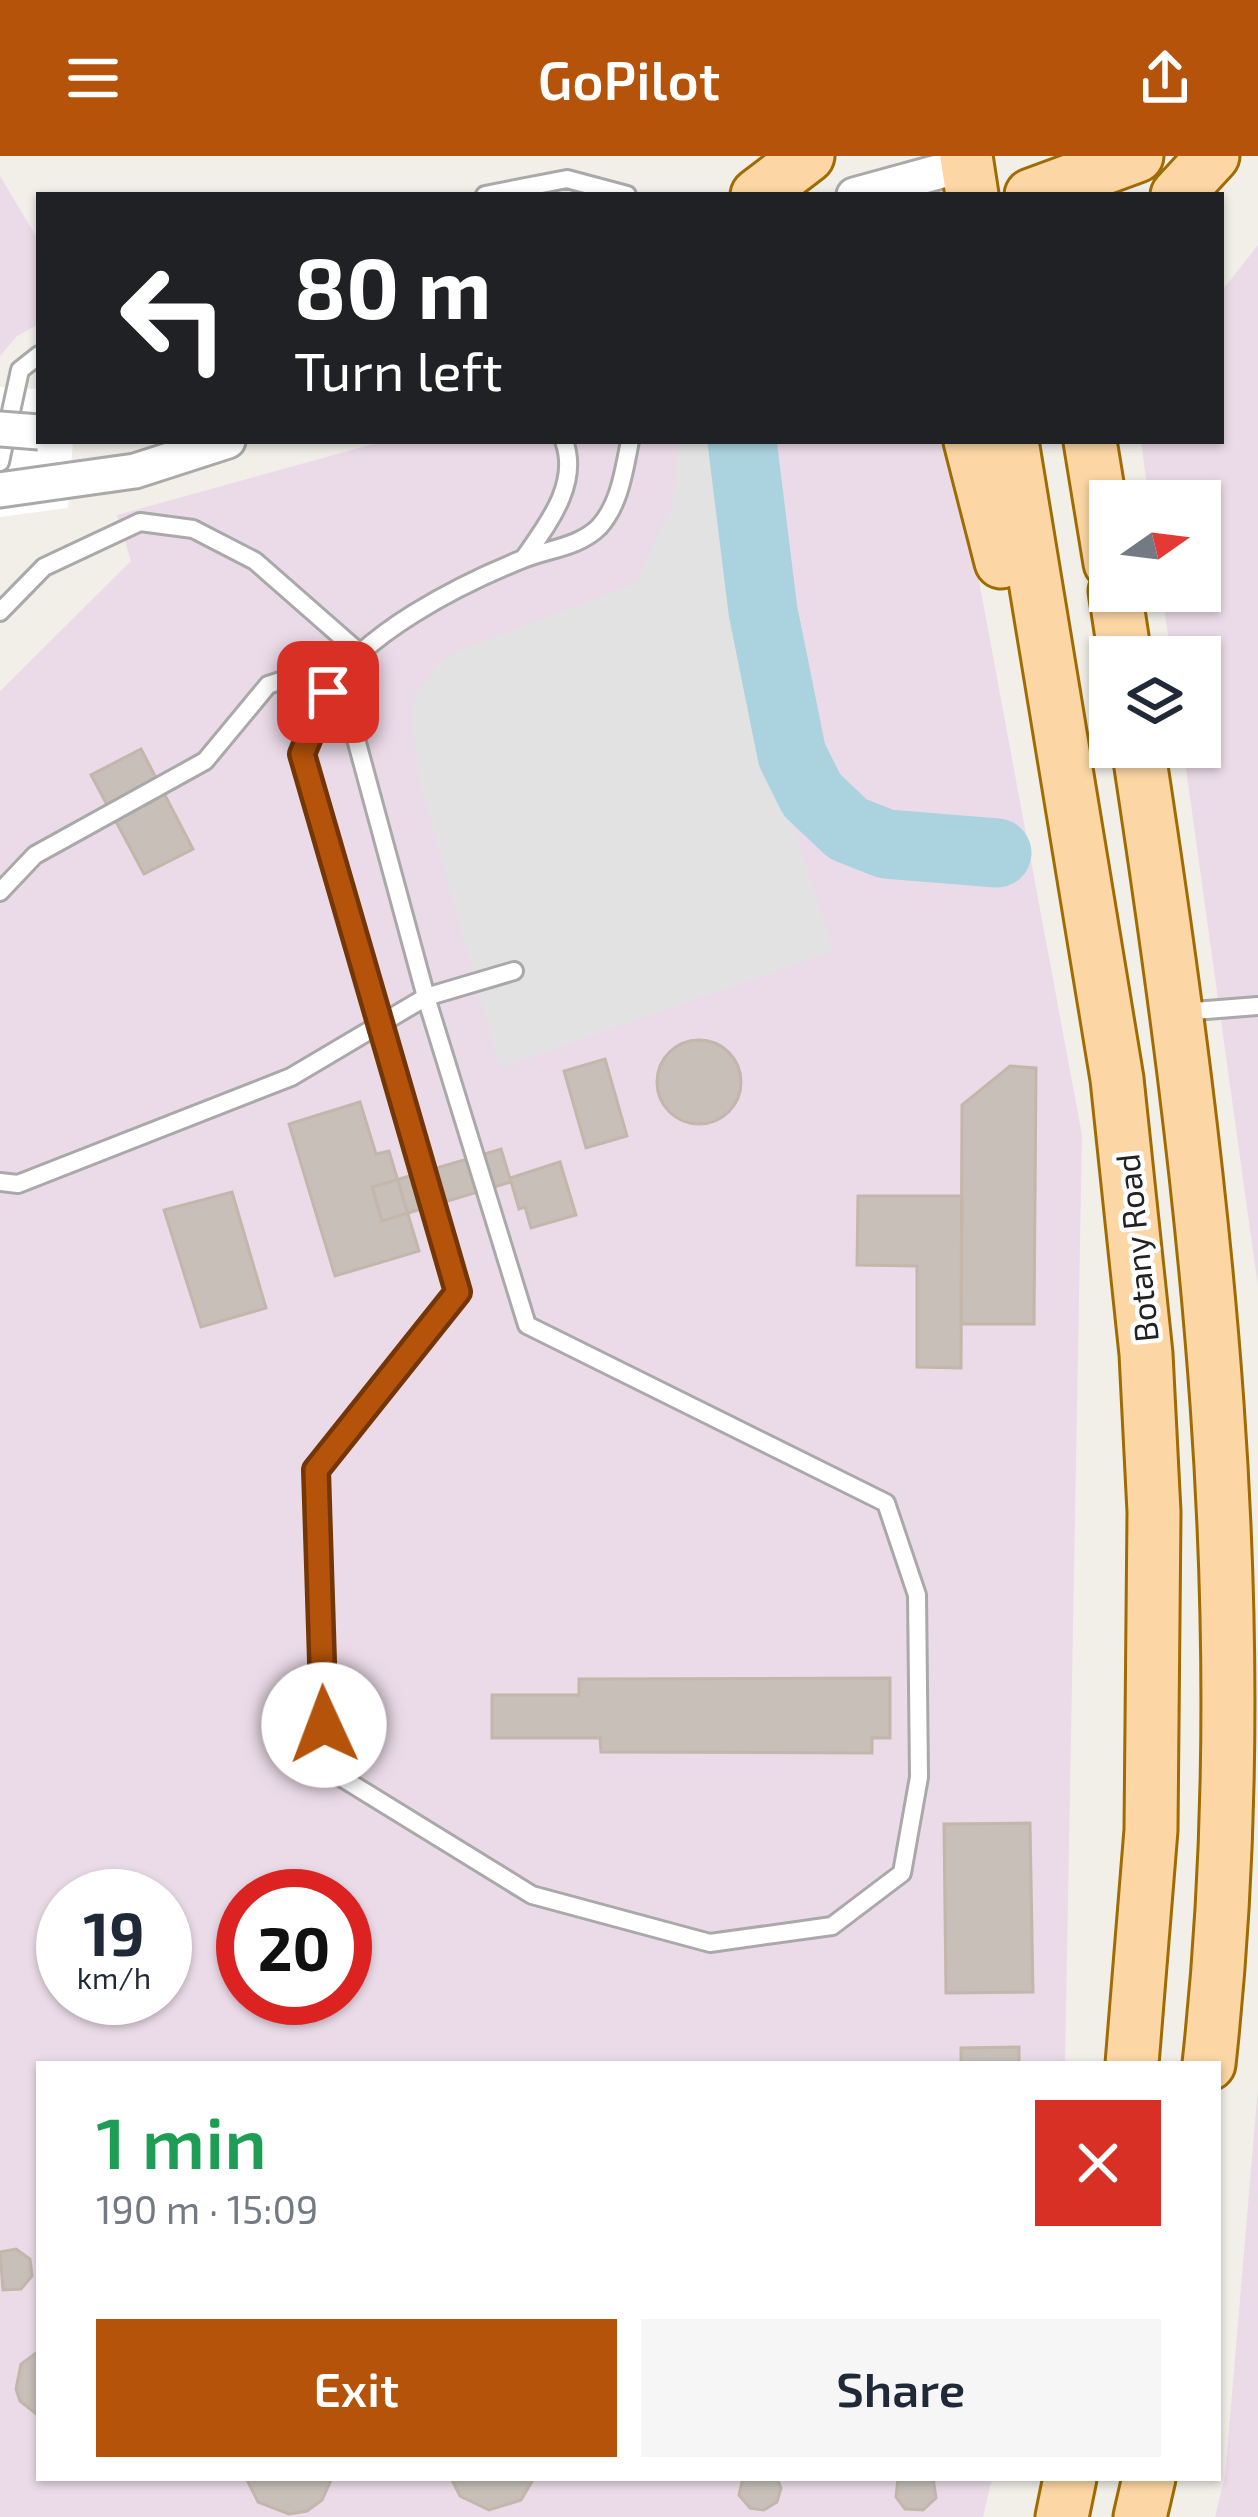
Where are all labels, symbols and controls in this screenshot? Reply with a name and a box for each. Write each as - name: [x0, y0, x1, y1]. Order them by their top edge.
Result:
- icon: menu: [60, 45, 126, 111]
- icon: share: [1132, 45, 1198, 111]
- text: GoPilot: [538, 46, 720, 111]
- text: 80 m: [294, 235, 491, 336]
- icon: left: [96, 240, 252, 396]
- text: Turn left: [294, 337, 503, 402]
- north arrow: [1089, 480, 1221, 612]
- map controls: [1089, 480, 1221, 768]
- button: layers: [1089, 636, 1221, 768]
- pin: [277, 641, 379, 743]
- icon: arrive: [295, 659, 361, 725]
- street label: Botany Road: [1106, 1152, 1166, 1344]
- position arrow: [261, 1662, 387, 1788]
- speed limit sign: 20: [216, 1869, 372, 2025]
- text: 19: [83, 1896, 145, 1968]
- text: km/h: [77, 1959, 151, 1995]
- text: 1 min: [96, 2097, 267, 2183]
- button: close: [1035, 2100, 1161, 2226]
- text: 190 m · 15:09: [96, 2185, 318, 2232]
- button: Exit: [96, 2319, 617, 2457]
- button: Share: [641, 2319, 1161, 2457]

